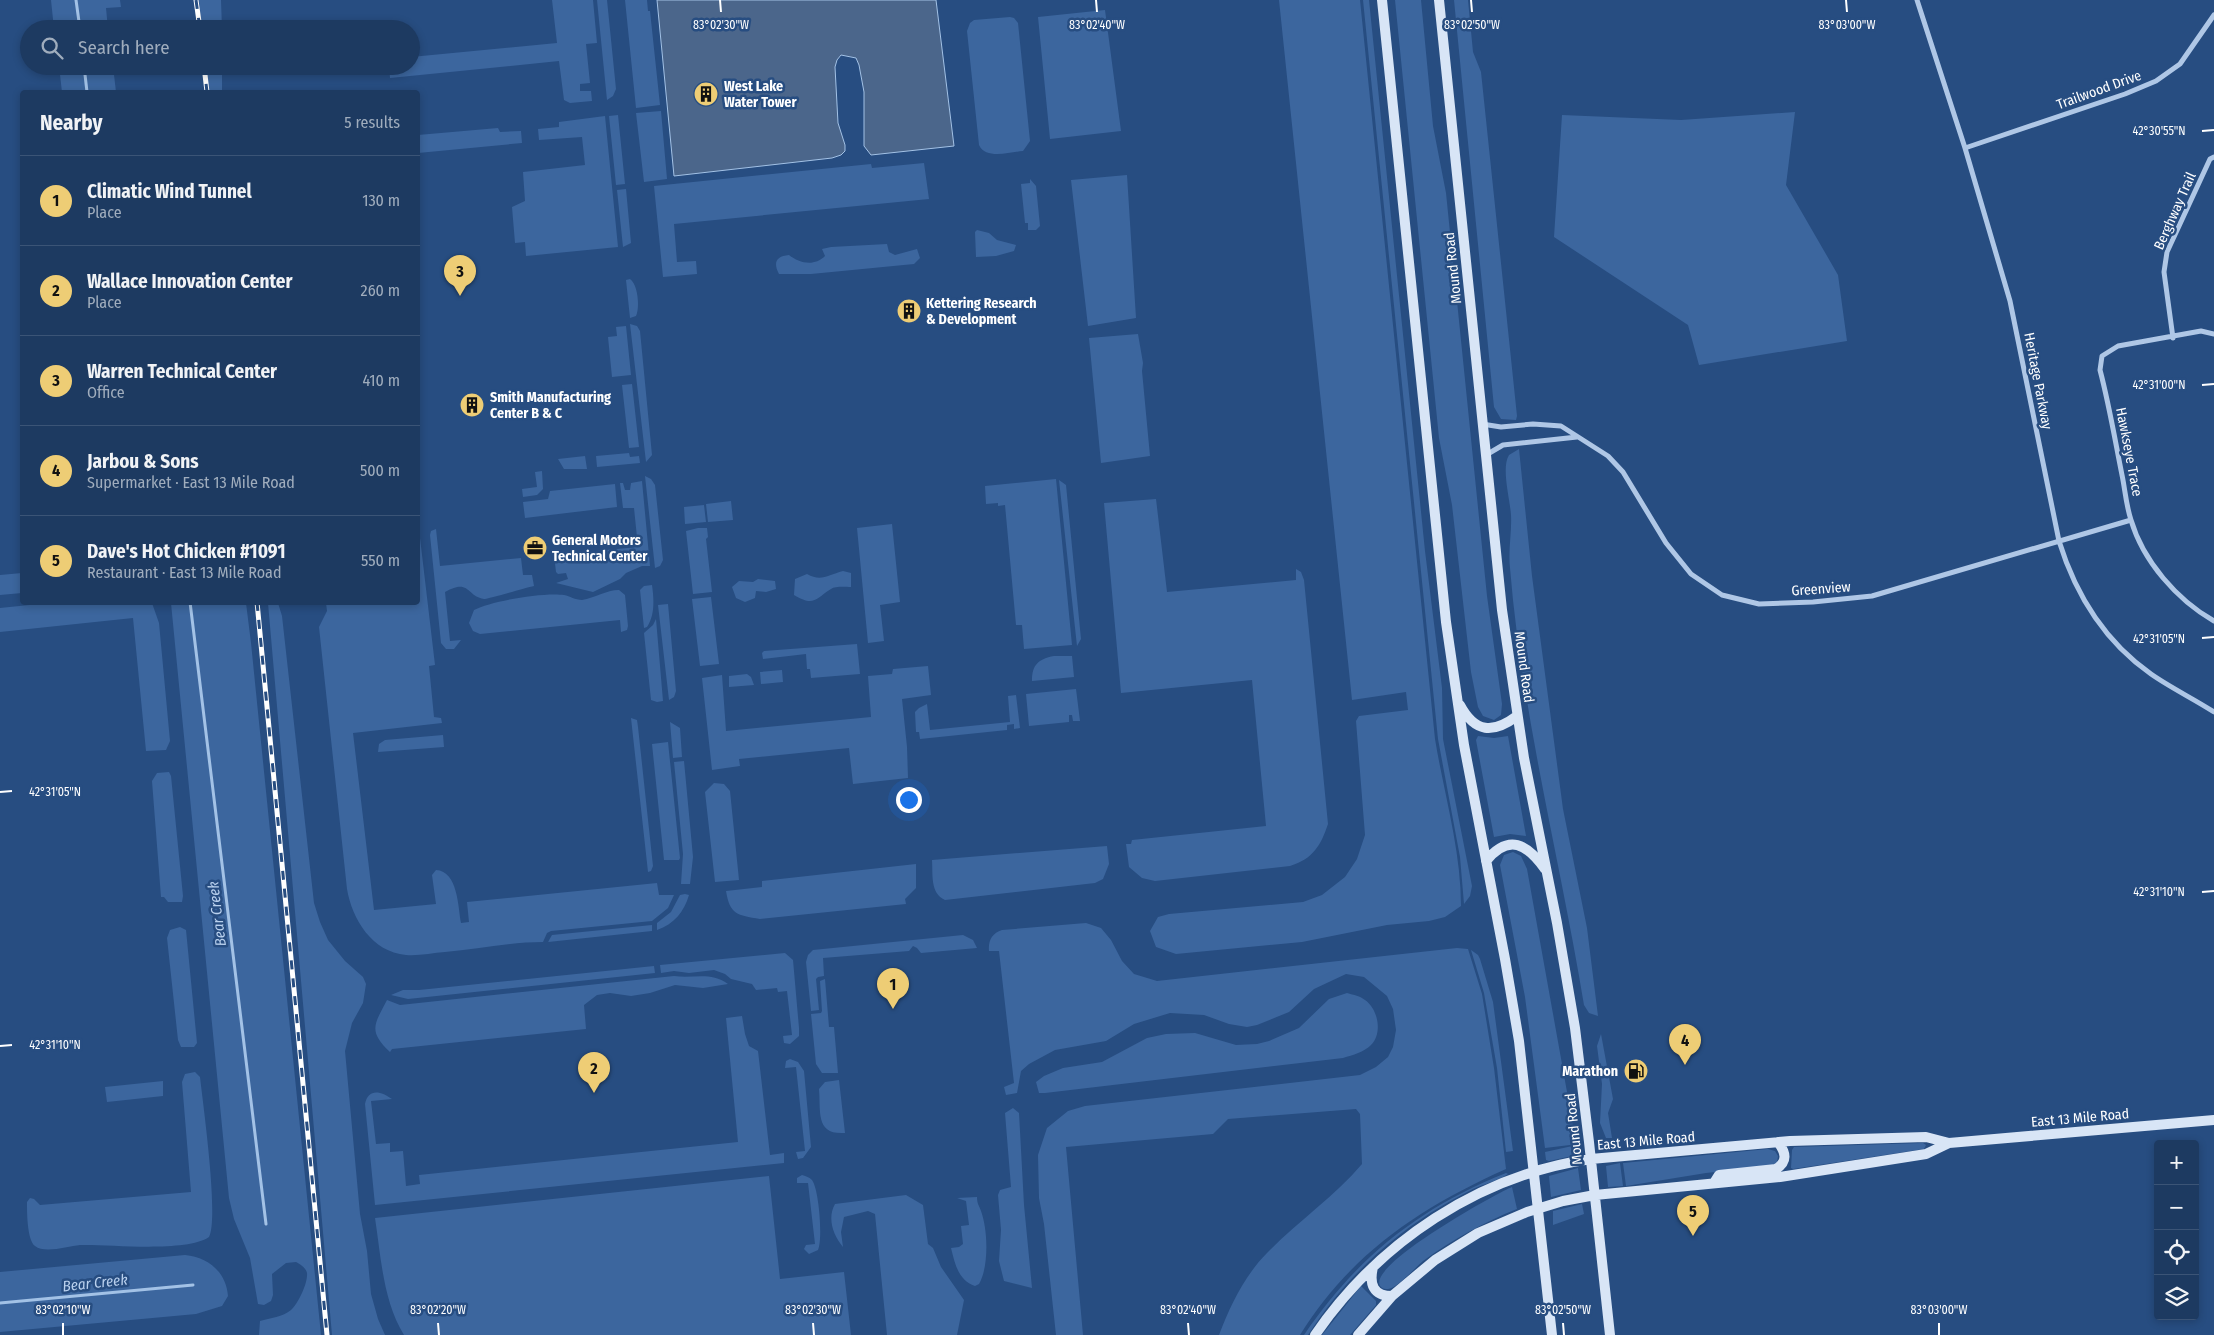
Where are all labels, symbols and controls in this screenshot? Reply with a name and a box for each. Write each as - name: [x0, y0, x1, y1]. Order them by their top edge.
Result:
- text: 83°02'30"W: [693, 18, 749, 32]
- text: 83°02'40"W: [1069, 18, 1125, 32]
- text: 83°02'50"W: [1444, 18, 1500, 32]
- text: 83°03'00"W: [1819, 18, 1875, 32]
- search box: [20, 20, 420, 75]
- icon: search: [38, 34, 66, 62]
- text: Search here: [78, 36, 170, 59]
- street label: Trailwood Drive: [2054, 67, 2144, 113]
- place label: West Lake Water Tower: [724, 78, 797, 111]
- building icon: West Lake Water Tower: [693, 81, 719, 107]
- text: Nearby: [40, 110, 102, 136]
- text: 5 results: [344, 113, 400, 132]
- text: 42°30'55"N: [2133, 124, 2185, 138]
- street label: Berghway Trail: [2150, 169, 2200, 252]
- text: Climatic Wind Tunnel: [87, 180, 252, 203]
- text: 1: [53, 191, 59, 210]
- text: 130 m: [362, 191, 400, 210]
- text: Place: [87, 203, 122, 222]
- street label: Mound Road: [1441, 231, 1465, 305]
- pin: 3: [444, 255, 476, 296]
- text: Wallace Innovation Center: [87, 270, 292, 293]
- text: 2: [52, 281, 60, 300]
- text: 260 m: [361, 281, 400, 300]
- text: Place: [87, 293, 122, 312]
- place label: Kettering Research & Development: [926, 295, 1037, 328]
- building icon: Kettering Research & Development: [896, 298, 922, 324]
- street label: Heritage Parkway: [2020, 331, 2056, 432]
- text: Warren Technical Center: [87, 360, 277, 383]
- text: 3: [52, 371, 60, 390]
- text: 410 m: [362, 371, 400, 390]
- text: 42°31'00"N: [2133, 378, 2185, 392]
- text: Office: [87, 383, 125, 402]
- place label: Smith Manufacturing Center B & C: [490, 389, 611, 422]
- building icon: Smith Manufacturing Center B & C: [459, 392, 485, 418]
- street label: Hawkseye Trace: [2112, 406, 2146, 498]
- text: Jarbou & Sons: [87, 450, 199, 473]
- text: 4: [52, 461, 60, 480]
- text: 500 m: [360, 461, 400, 480]
- text: Supermarket · East 13 Mile Road: [87, 473, 295, 492]
- place label: General Motors Technical Center: [552, 532, 648, 565]
- office icon: General Motors Technical Center: [522, 535, 548, 561]
- text: Dave's Hot Chicken #1091: [87, 540, 285, 563]
- text: 5: [52, 551, 60, 570]
- text: 550 m: [361, 551, 400, 570]
- text: Restaurant · East 13 Mile Road: [87, 563, 282, 582]
- street label: Greenview: [1791, 578, 1851, 600]
- street label: Mound Road: [1511, 630, 1537, 704]
- text: 42°31'05"N: [2133, 632, 2185, 646]
- text: 42°31'05"N: [29, 785, 81, 799]
- your location: [896, 787, 922, 813]
- water label: Bear Creek: [204, 880, 230, 948]
- text: 42°31'10"N: [2133, 885, 2185, 899]
- pin: 1: [877, 968, 909, 1009]
- pin: 4: [1669, 1024, 1701, 1065]
- text: 42°31'10"N: [29, 1038, 81, 1052]
- pin: 2: [578, 1052, 610, 1093]
- fuel station icon: Marathon: [1623, 1058, 1649, 1084]
- place label: Marathon: [1562, 1063, 1618, 1080]
- street label: Mound Road: [1562, 1092, 1586, 1166]
- street label: East 13 Mile Road: [2030, 1105, 2130, 1131]
- street label: East 13 Mile Road: [1596, 1128, 1696, 1154]
- map controls: [2154, 1140, 2199, 1320]
- button: +: [2154, 1140, 2199, 1185]
- button: −: [2154, 1185, 2199, 1230]
- pin: 5: [1677, 1195, 1709, 1236]
- button: locate: [2154, 1230, 2199, 1275]
- water label: Bear Creek: [62, 1271, 129, 1295]
- button: layers: [2154, 1275, 2199, 1320]
- text: 83°02'10"W: [35, 1303, 91, 1317]
- text: 83°02'20"W: [410, 1303, 466, 1317]
- text: 83°02'30"W: [785, 1303, 841, 1317]
- text: 83°02'40"W: [1160, 1303, 1216, 1317]
- text: 83°02'50"W: [1535, 1303, 1591, 1317]
- text: 83°03'00"W: [1911, 1303, 1967, 1317]

